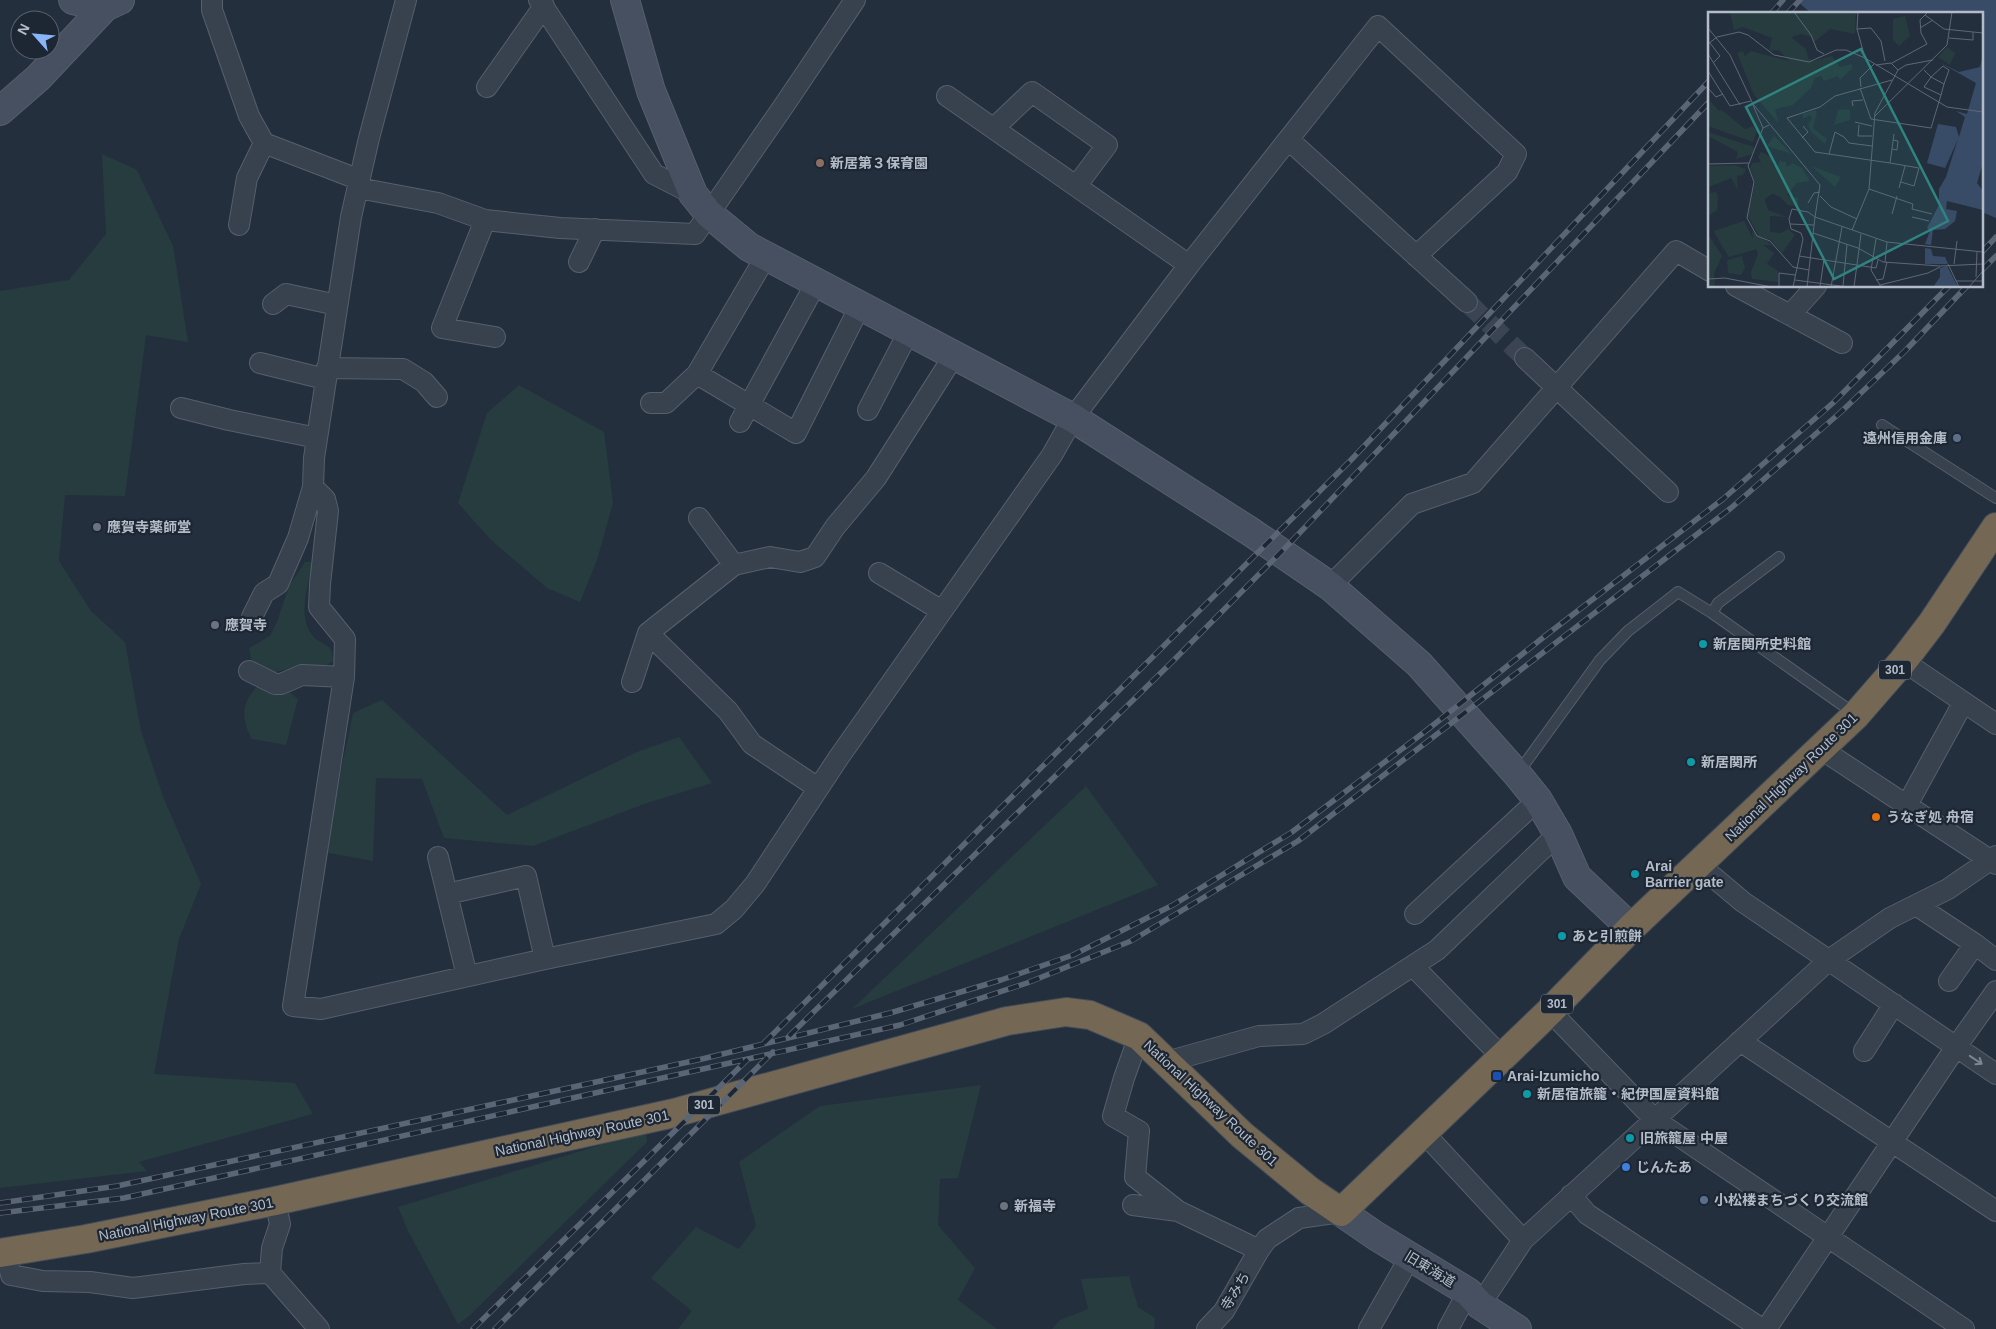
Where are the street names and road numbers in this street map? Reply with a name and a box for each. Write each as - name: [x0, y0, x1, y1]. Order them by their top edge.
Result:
- road number: 301: [1879, 660, 1911, 680]
- street label: National Highway Route 301: [1722, 709, 1861, 844]
- road number: 301: [1541, 994, 1573, 1014]
- street label: National Highway Route 301: [1141, 1037, 1281, 1169]
- road number: 301: [688, 1096, 720, 1114]
- street label: National Highway Route 301: [494, 1107, 671, 1159]
- street label: National Highway Route 301: [97, 1194, 275, 1244]
- street label: 旧東海道: [1402, 1248, 1458, 1290]
- street label: 寺みち: [1217, 1269, 1253, 1313]

